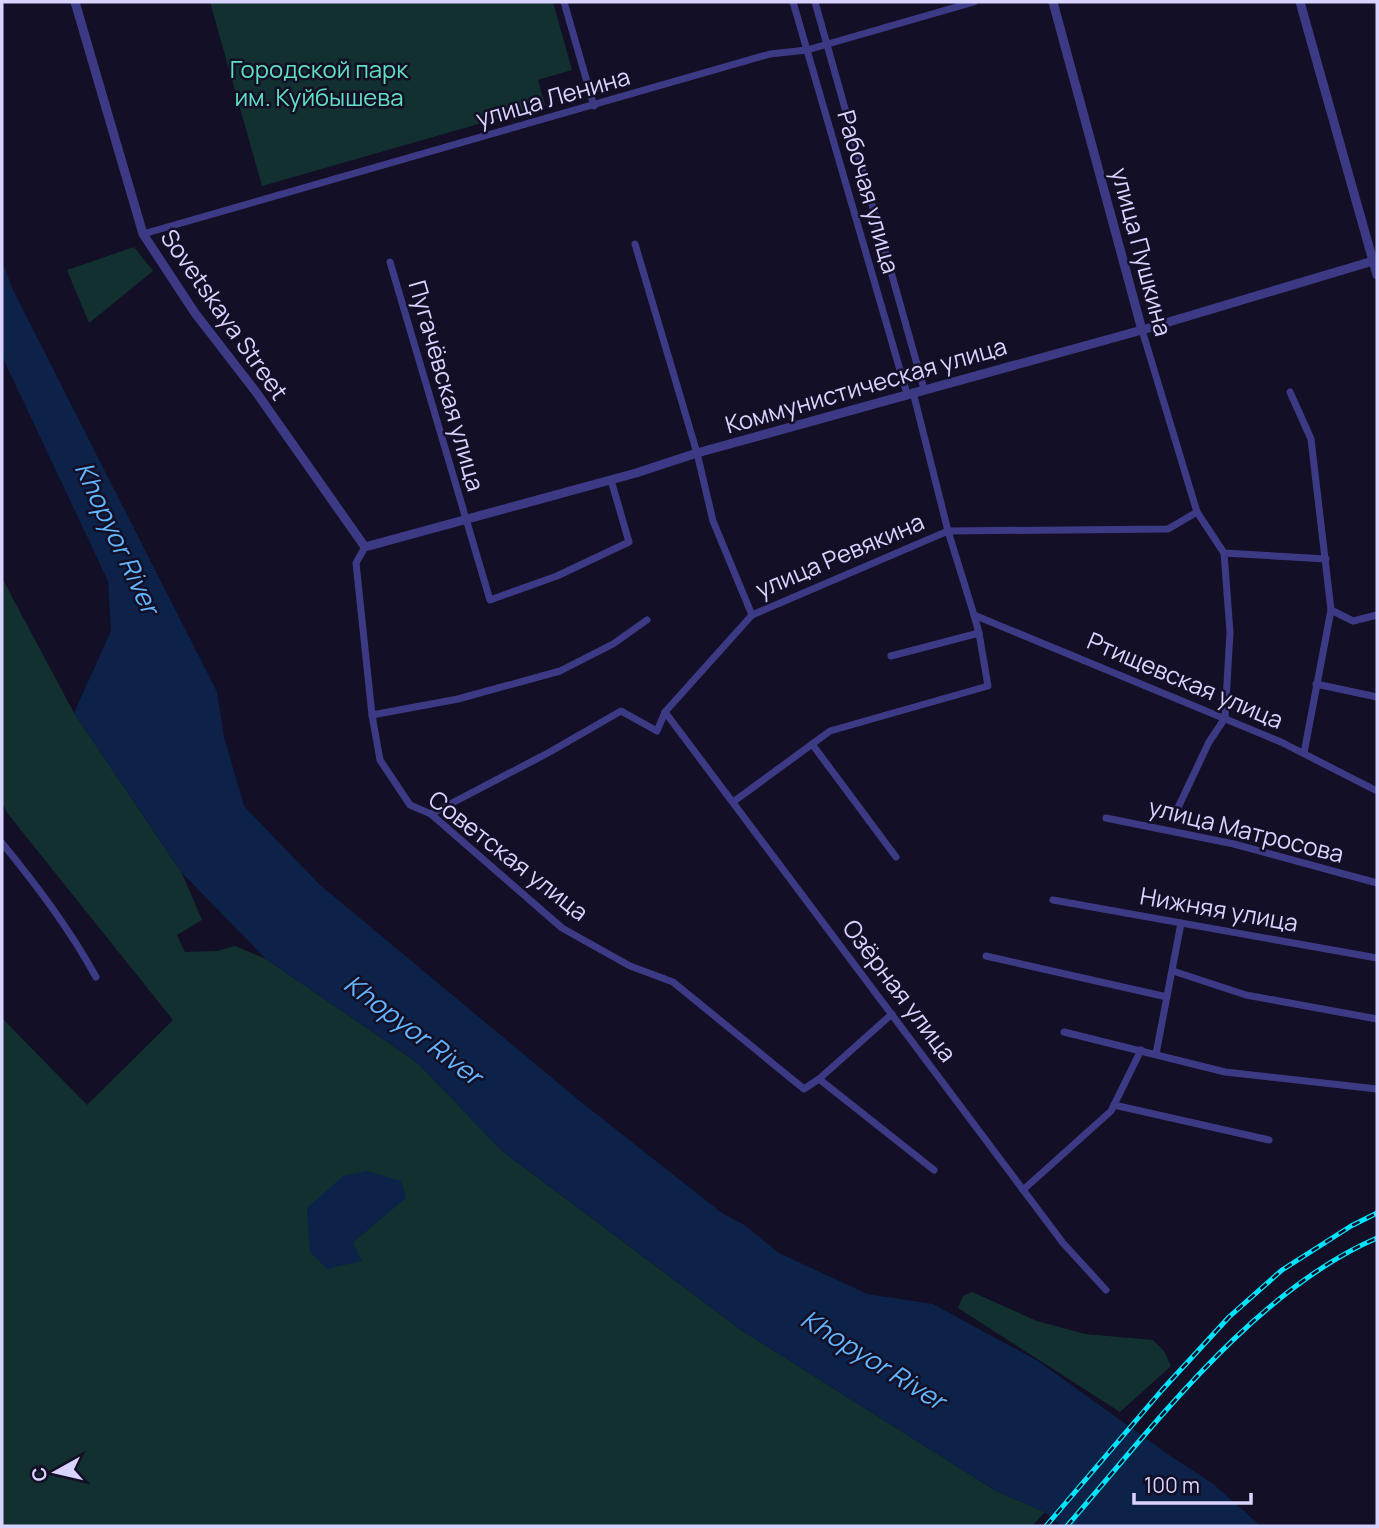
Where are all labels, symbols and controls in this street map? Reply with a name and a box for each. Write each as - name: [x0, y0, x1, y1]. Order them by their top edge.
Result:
- park label: Городской парк им. Куйбышева: [230, 52, 409, 113]
- street label: улица Ленина: [472, 59, 633, 134]
- street label: Рабочая улица: [830, 106, 908, 277]
- street label: улица Пушкина: [1104, 164, 1181, 340]
- street label: Sovetskaya Street: [154, 222, 297, 406]
- street label: Пугачёвская улица: [402, 276, 493, 495]
- street label: Коммунистическая улица: [721, 329, 1010, 441]
- water label: Khopyor River: [67, 456, 170, 623]
- street label: улица Ревякина: [750, 504, 929, 605]
- street label: Ртищевская улица: [1082, 623, 1289, 736]
- street label: Советская улица: [422, 782, 596, 928]
- street label: улица Матросова: [1145, 789, 1347, 870]
- street label: Нижняя улица: [1138, 878, 1301, 939]
- street label: Озёрная улица: [836, 912, 965, 1068]
- water label: Khopyor River: [337, 965, 493, 1095]
- water label: Khopyor River: [794, 1300, 956, 1420]
- north arrow: [21, 1437, 91, 1507]
- scale bar: [1134, 1462, 1251, 1506]
- text: С: [25, 1466, 53, 1483]
- text: 100 m: [1144, 1471, 1200, 1499]

